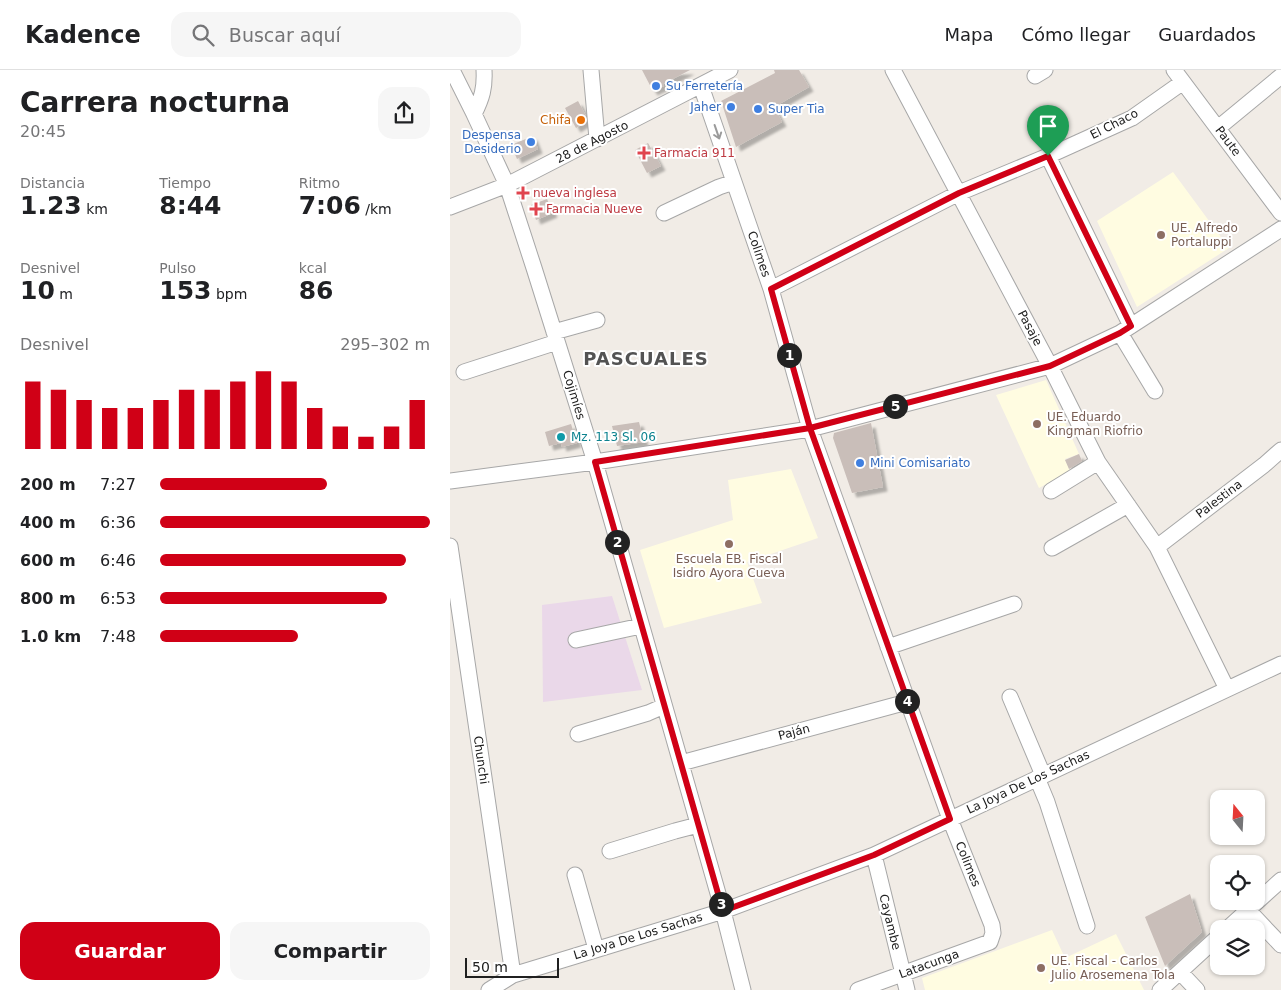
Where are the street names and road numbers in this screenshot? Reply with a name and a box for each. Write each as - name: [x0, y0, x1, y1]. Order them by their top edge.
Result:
- street label: El Chaco: [1088, 106, 1140, 142]
- street label: 28 de Agosto: [553, 118, 631, 166]
- street label: Paute: [1212, 123, 1244, 159]
- street label: Colimes: [745, 229, 773, 279]
- street label: Pasaje: [1015, 308, 1045, 348]
- street label: Cojimíes: [560, 369, 588, 421]
- street label: Palestina: [1193, 477, 1245, 521]
- street label: Paján: [777, 721, 811, 743]
- street label: Chunchi: [471, 735, 491, 785]
- street label: La Joya De Los Sachas: [964, 747, 1092, 817]
- street label: Colimes: [953, 839, 983, 889]
- street label: Cayambe: [876, 893, 904, 951]
- street label: La Joya De Los Sachas: [572, 910, 704, 962]
- street label: Latacunga: [897, 947, 961, 981]

